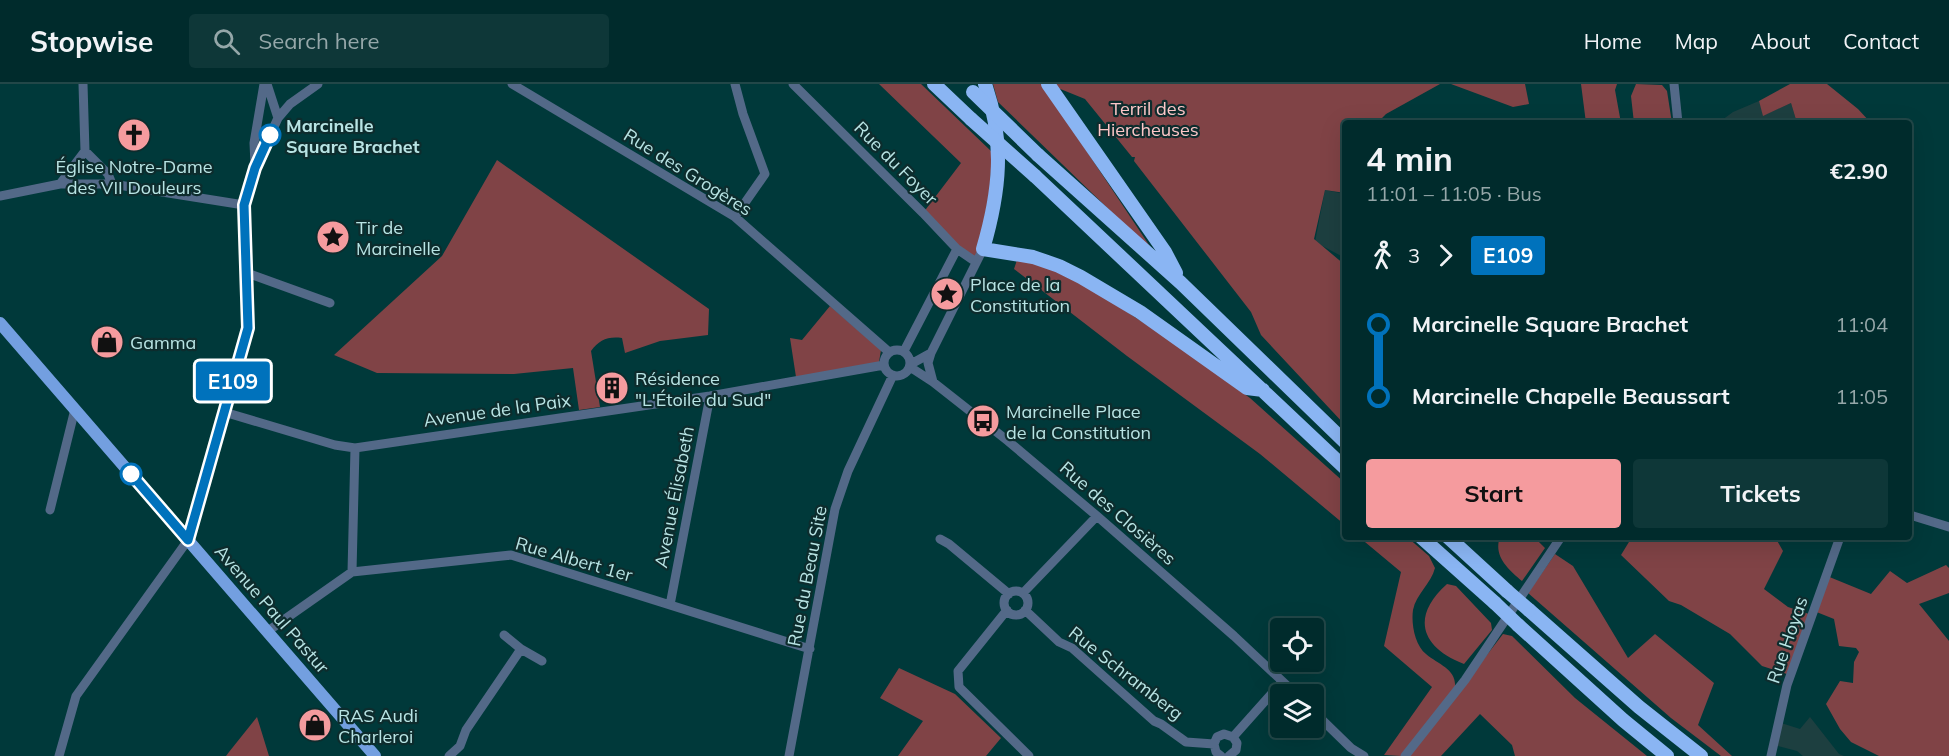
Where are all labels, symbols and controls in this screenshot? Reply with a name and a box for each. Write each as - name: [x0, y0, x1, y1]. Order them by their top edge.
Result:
- search box: [189, 14, 609, 68]
- text: Stopwise: [30, 24, 153, 59]
- icon: search: [210, 25, 243, 58]
- text: Search here: [258, 27, 379, 55]
- text: Home: [1584, 28, 1642, 54]
- text: Map: [1675, 28, 1718, 54]
- text: About: [1751, 28, 1810, 54]
- text: Contact: [1843, 28, 1919, 54]
- park label: Terril des Hiercheuses: [1097, 97, 1199, 141]
- place label: Marcinelle Square Brachet: [286, 114, 420, 158]
- street label: Rue du Foyer: [849, 116, 943, 210]
- church icon: Église Notre-Dame des VII Douleurs: [116, 117, 152, 153]
- street label: Rue des Grogères: [619, 123, 757, 221]
- marker: Marcinelle Square Brachet: [259, 124, 281, 146]
- text: 4 min: [1366, 138, 1453, 179]
- place label: Église Notre-Dame des VII Douleurs: [55, 155, 213, 199]
- text: €2.90: [1830, 157, 1888, 185]
- text: 11:01 – 11:05 · Bus: [1366, 181, 1542, 206]
- place label: Tir de Marcinelle: [356, 216, 441, 260]
- place icon: Tir de Marcinelle: [315, 219, 351, 255]
- icon: walk: [1366, 239, 1399, 272]
- icon: forward: [1429, 239, 1462, 272]
- text: E109: [1483, 242, 1533, 268]
- text: 3: [1408, 243, 1420, 268]
- place label: Place de la Constitution: [970, 273, 1070, 317]
- place icon: Place de la Constitution: [929, 276, 965, 312]
- text: Marcinelle Square Brachet: [1412, 310, 1688, 338]
- text: 11:04: [1835, 312, 1888, 337]
- shop icon: Gamma: [89, 324, 125, 360]
- place label: Gamma: [130, 331, 196, 354]
- line badge: E109: [191, 362, 275, 400]
- place label: Résidence "L'Étoile du Sud": [635, 367, 771, 411]
- text: E109: [208, 368, 258, 394]
- building icon: Résidence "L'Étoile du Sud": [594, 370, 630, 406]
- text: Marcinelle Chapelle Beaussart: [1412, 382, 1729, 410]
- text: 11:05: [1835, 384, 1888, 409]
- street label: Avenue de la Paix: [422, 388, 572, 432]
- place label: Marcinelle Place de la Constitution: [1006, 400, 1151, 444]
- bus stop icon: Marcinelle Place de la Constitution: [965, 403, 1001, 439]
- street label: Avenue Élisabeth: [649, 424, 699, 570]
- street label: Rue des Closières: [1055, 456, 1181, 570]
- button: Start: [1366, 459, 1621, 528]
- button: Tickets: [1633, 459, 1888, 528]
- unlabelled marker: [120, 463, 142, 485]
- street label: Rue du Beau Site: [782, 504, 832, 648]
- street label: Rue Albert 1er: [513, 531, 636, 587]
- street label: Avenue Paul Pastur: [210, 540, 334, 678]
- street label: Rue Hoyas: [1761, 593, 1813, 686]
- map controls: [1270, 618, 1324, 738]
- button: locate: [1270, 618, 1324, 672]
- street label: Rue Schramberg: [1064, 621, 1188, 725]
- button: layers: [1270, 684, 1324, 738]
- place label: RAS Audi Charleroi: [338, 704, 418, 748]
- shop icon: RAS Audi Charleroi: [297, 707, 333, 743]

